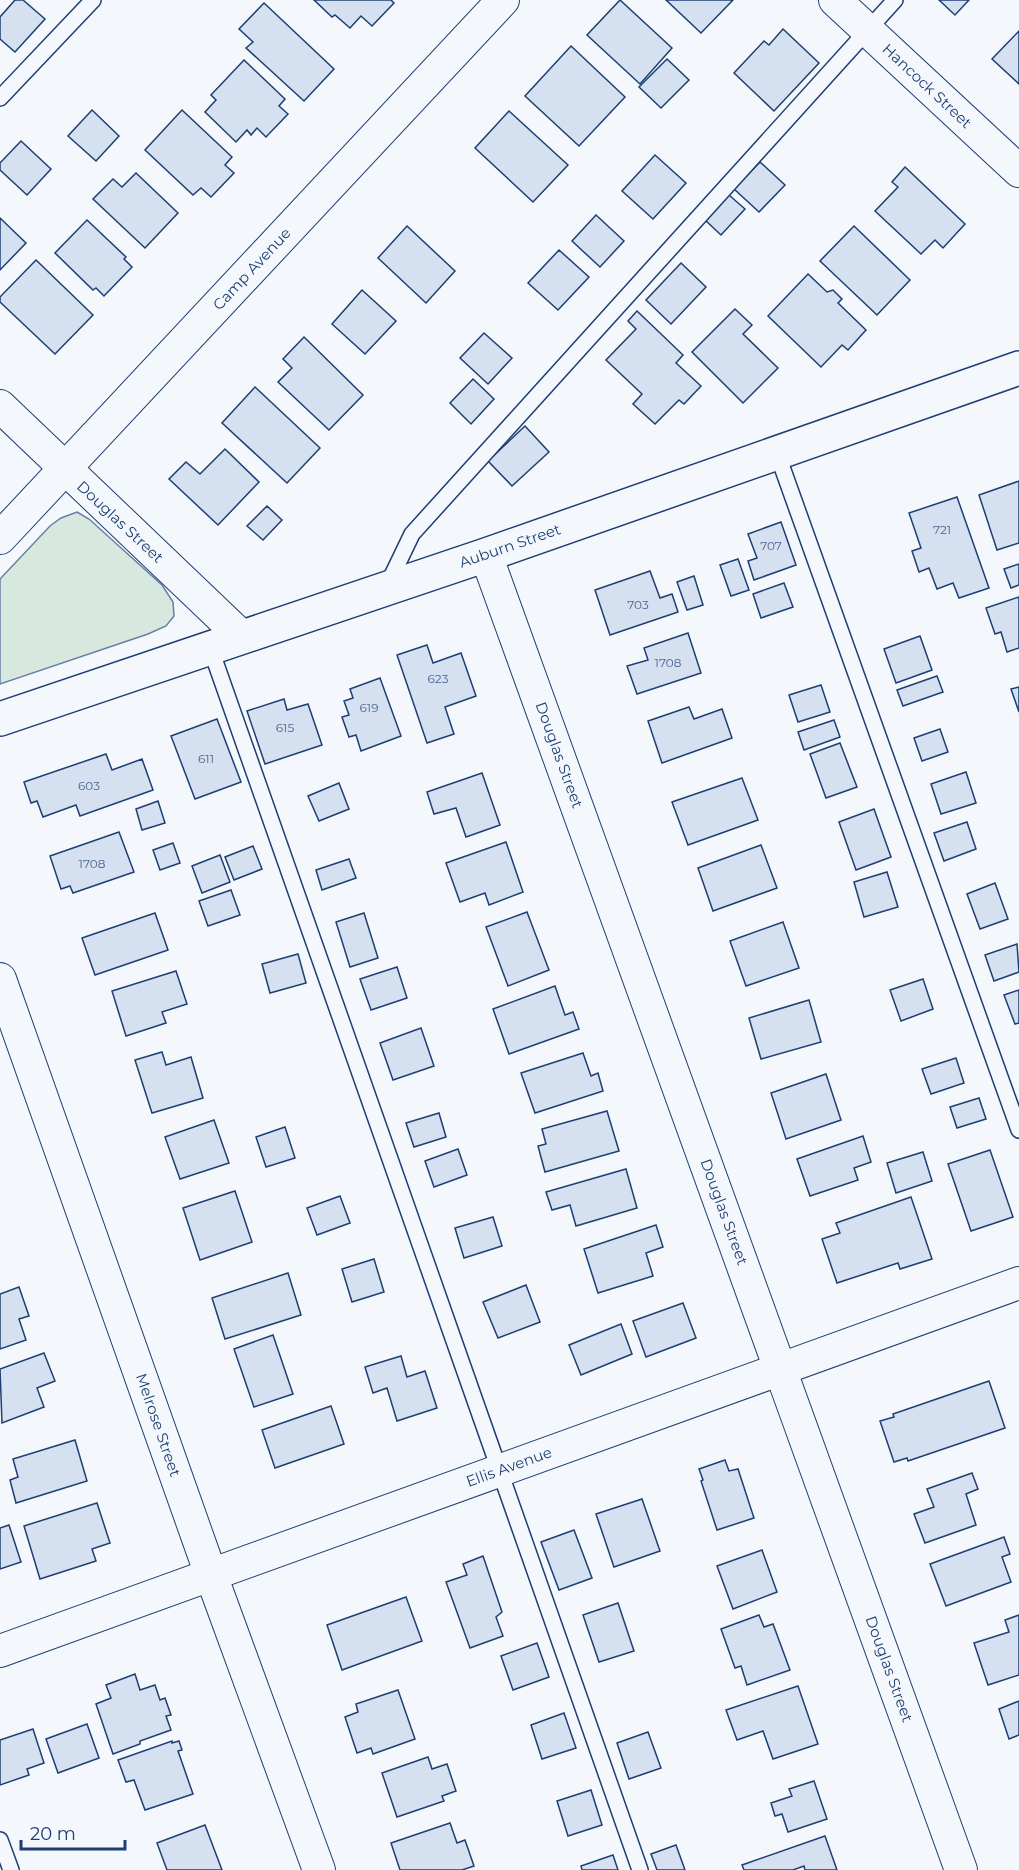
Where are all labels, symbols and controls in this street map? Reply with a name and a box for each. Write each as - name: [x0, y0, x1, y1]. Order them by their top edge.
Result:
- street label: Hancock Street: [879, 39, 976, 132]
- street label: Camp Avenue: [209, 223, 295, 314]
- street label: Douglas Street: [73, 477, 168, 567]
- street label: Auburn Street: [457, 519, 563, 572]
- house number: 721: [933, 522, 951, 537]
- house number: 707: [760, 538, 782, 553]
- house number: 703: [627, 597, 649, 612]
- house number: 1708: [655, 655, 682, 670]
- house number: 623: [428, 671, 449, 686]
- street label: Douglas Street: [531, 699, 587, 811]
- house number: 619: [360, 700, 378, 715]
- house number: 615: [276, 720, 294, 735]
- house number: 611: [198, 751, 214, 766]
- house number: 603: [78, 778, 100, 793]
- house number: 1708: [79, 856, 106, 871]
- street label: Douglas Street: [696, 1156, 752, 1268]
- street label: Melrose Street: [132, 1371, 185, 1479]
- street label: Ellis Avenue: [463, 1442, 554, 1491]
- street label: Douglas Street: [861, 1613, 917, 1725]
- scale bar: [21, 1813, 124, 1851]
- text: 20 m: [30, 1823, 76, 1845]

